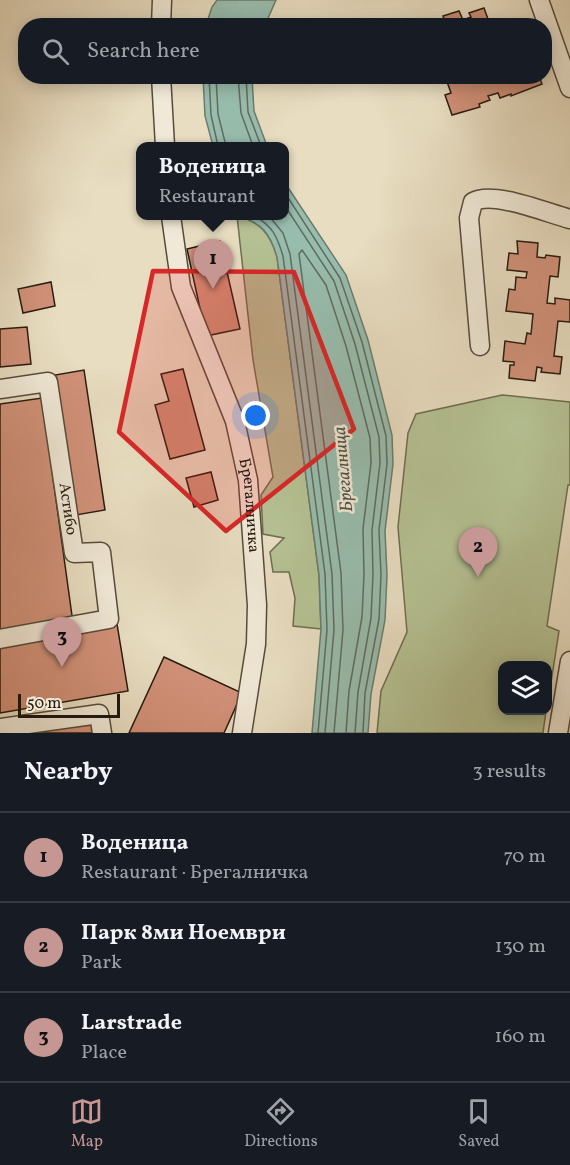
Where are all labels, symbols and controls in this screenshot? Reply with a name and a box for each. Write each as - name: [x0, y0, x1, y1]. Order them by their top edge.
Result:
- search box: [18, 18, 552, 84]
- icon: search: [39, 35, 72, 68]
- text: Search here: [87, 36, 200, 67]
- popup: [136, 142, 289, 220]
- text: Воденица: [159, 152, 266, 183]
- text: Restaurant: [159, 183, 256, 211]
- pin: 1: [194, 240, 232, 289]
- your location: [241, 401, 270, 430]
- water label: Брегалница: [328, 425, 360, 513]
- street label: Брегалничка: [233, 456, 264, 554]
- street label: Астибо: [52, 481, 82, 537]
- pin: 2: [458, 528, 498, 577]
- pin: 3: [42, 618, 82, 667]
- map controls: [498, 661, 552, 715]
- button: layers: [498, 661, 552, 715]
- scale bar: [18, 691, 120, 718]
- text: 50 m: [27, 693, 61, 715]
- text: Nearby: [24, 754, 113, 790]
- text: 3 results: [472, 758, 546, 786]
- text: Воденица: [81, 828, 189, 859]
- text: 1: [39, 843, 48, 871]
- text: 70 m: [503, 843, 546, 871]
- text: Restaurant · Брегалничка: [81, 859, 308, 887]
- text: Парк 8ми Ноември: [81, 918, 286, 949]
- text: 2: [38, 933, 49, 961]
- text: 130 m: [495, 933, 546, 961]
- text: Park: [81, 949, 122, 977]
- text: Larstrade: [81, 1008, 182, 1039]
- text: 3: [38, 1023, 49, 1051]
- text: 160 m: [494, 1023, 546, 1051]
- text: Place: [81, 1039, 127, 1067]
- tab: Map: [70, 1095, 103, 1153]
- tab: Directions: [244, 1095, 318, 1153]
- tab: Saved: [458, 1095, 500, 1153]

